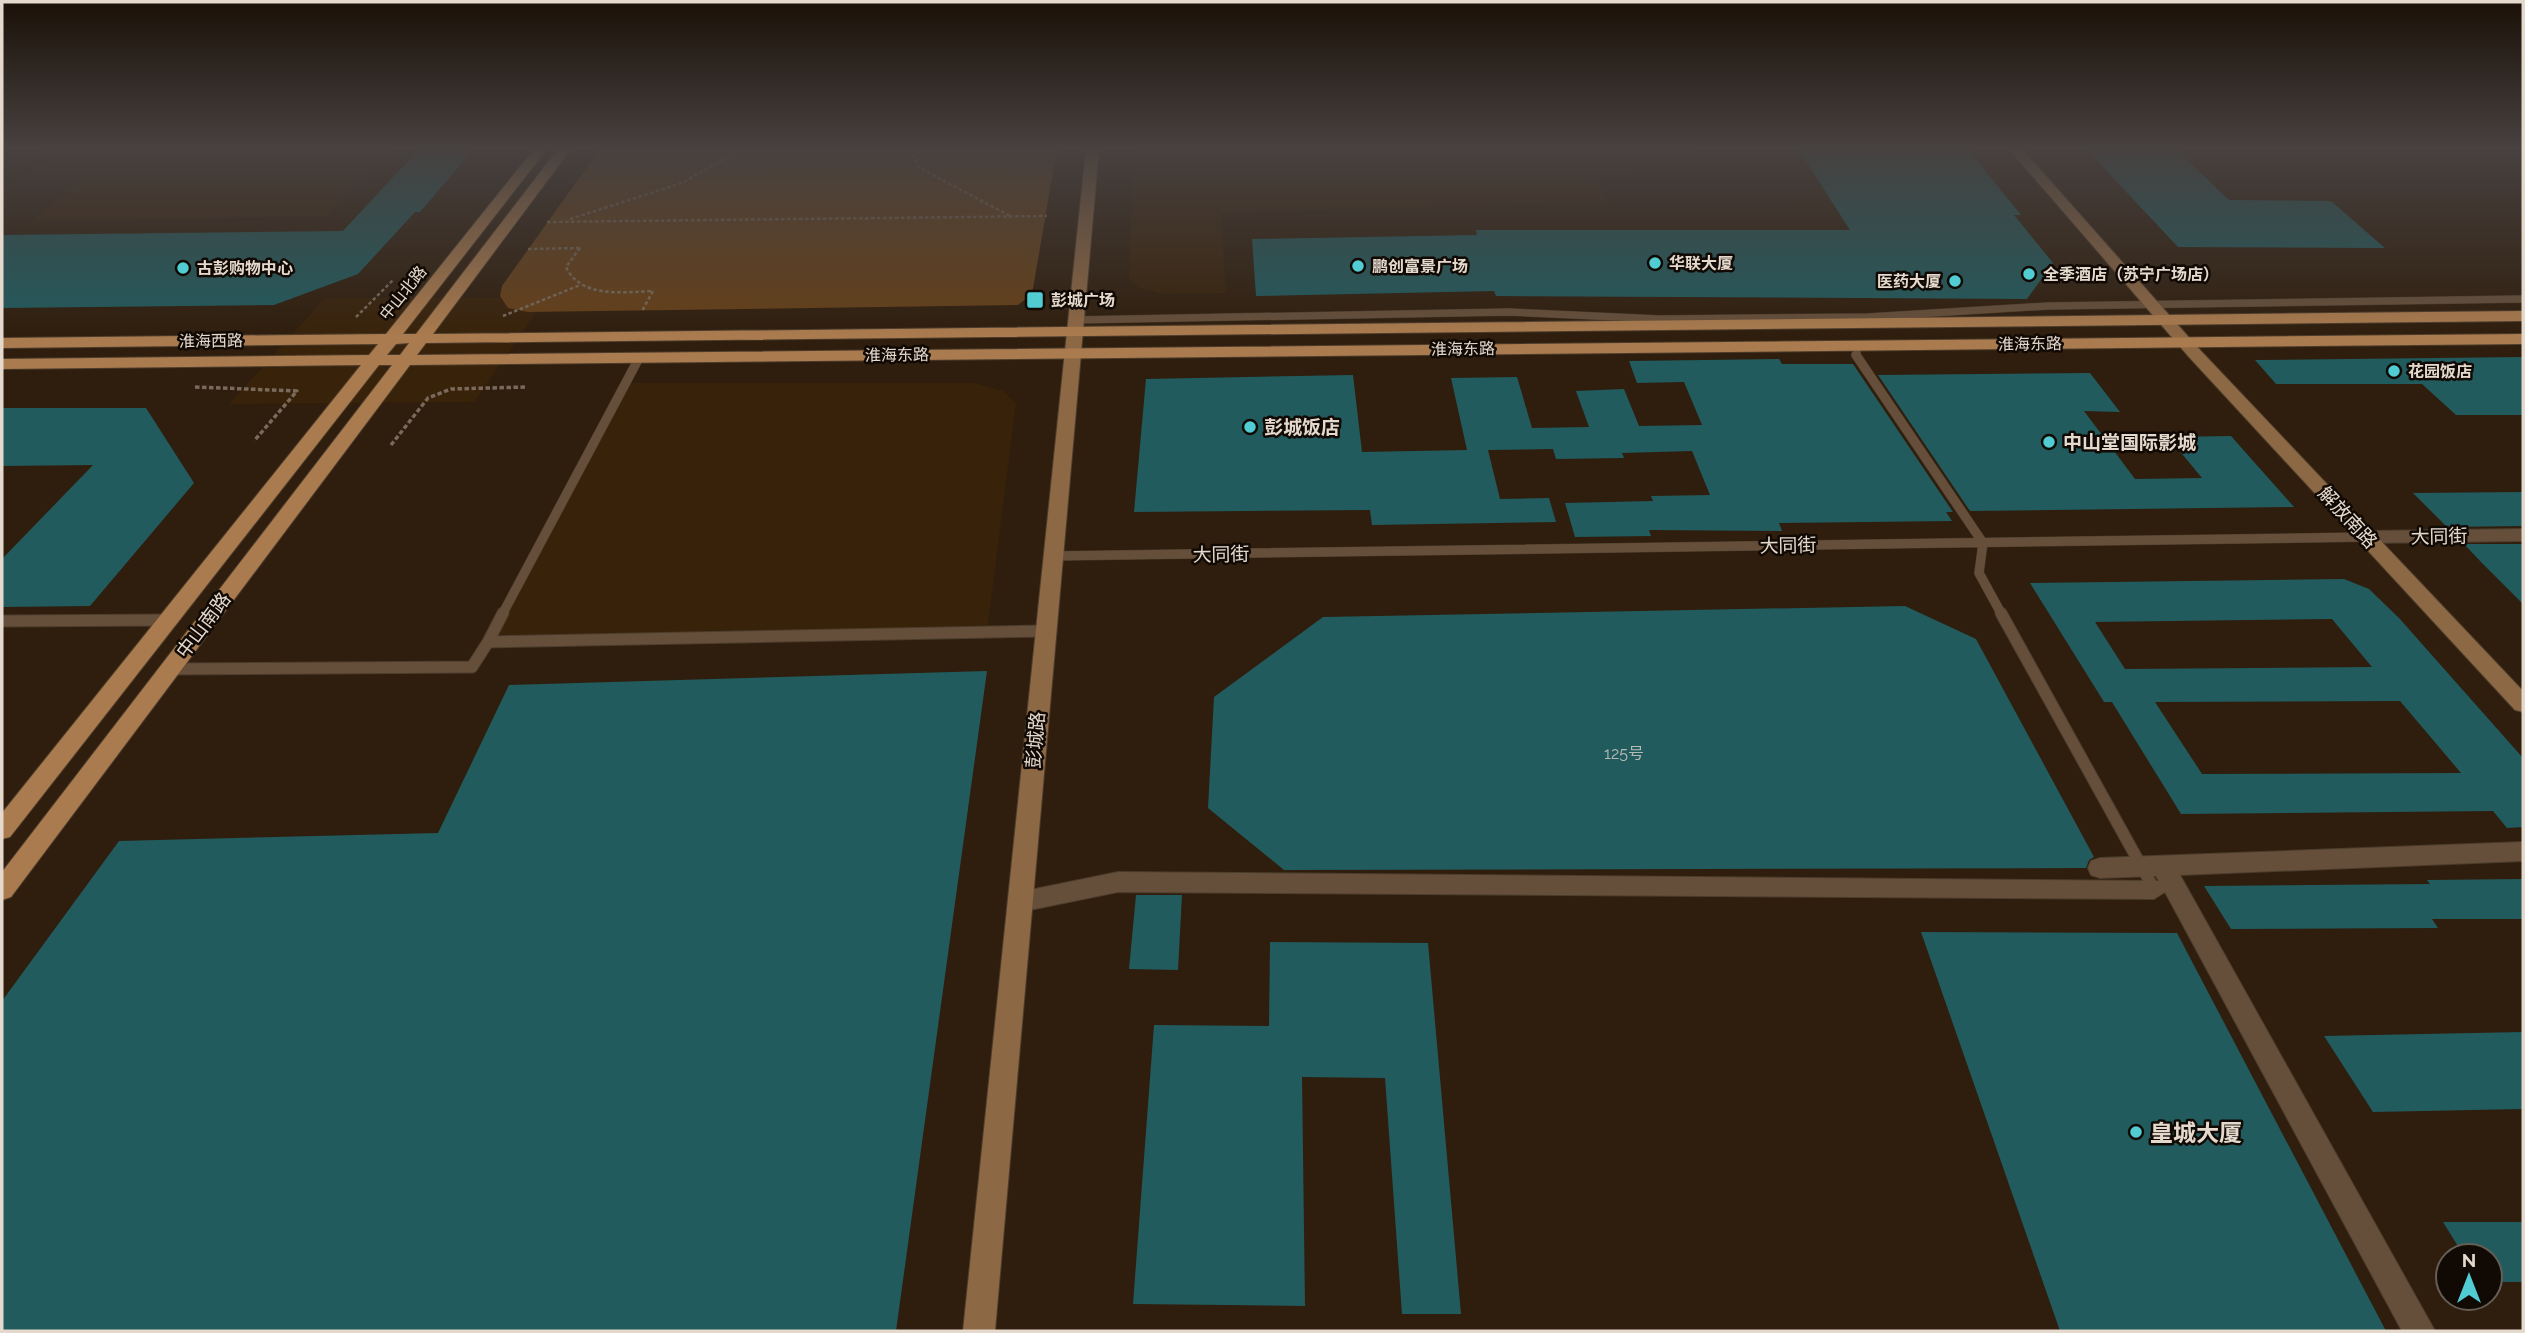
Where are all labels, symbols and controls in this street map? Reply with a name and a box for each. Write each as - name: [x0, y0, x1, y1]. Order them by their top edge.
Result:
- place label: 华联大厦: [1669, 254, 1733, 273]
- marker: 华联大厦: [1647, 255, 1663, 271]
- place label: 鹏创富景广场: [1372, 257, 1468, 276]
- marker: 鹏创富景广场: [1350, 258, 1366, 274]
- place label: 古彭购物中心: [197, 259, 293, 278]
- marker: 古彭购物中心: [175, 260, 191, 276]
- street label: 中山北路: [375, 262, 431, 324]
- place label: 全季酒店（苏宁广场店）: [2043, 265, 2219, 284]
- marker: 全季酒店（苏宁广场店）: [2021, 266, 2037, 282]
- place label: 医药大厦: [1877, 272, 1941, 291]
- marker: 医药大厦: [1947, 273, 1963, 289]
- marker: 彭城广场: [1025, 290, 1045, 310]
- place label: 彭城广场: [1051, 291, 1115, 310]
- street label: 淮海西路: [179, 331, 243, 351]
- street label: 淮海东路: [1998, 334, 2062, 354]
- street label: 淮海东路: [1431, 339, 1495, 359]
- street label: 淮海东路: [865, 345, 929, 365]
- place label: 花园饭店: [2408, 362, 2472, 381]
- marker: 花园饭店: [2386, 363, 2402, 379]
- place label: 彭城饭店: [1264, 416, 1340, 438]
- marker: 彭城饭店: [1242, 419, 1258, 435]
- place label: 中山堂国际影城: [2063, 431, 2196, 453]
- marker: 中山堂国际影城: [2041, 434, 2057, 450]
- street label: 解放南路: [2314, 482, 2382, 552]
- street label: 大同街: [2410, 525, 2468, 547]
- street label: 大同街: [1759, 534, 1817, 556]
- street label: 大同街: [1192, 543, 1250, 565]
- street label: 中山南路: [171, 588, 235, 662]
- street label: 彭城路: [1022, 711, 1048, 769]
- house number: 125号: [1604, 744, 1644, 763]
- place label: 皇城大厦: [2150, 1119, 2242, 1146]
- marker: 皇城大厦: [2128, 1124, 2144, 1140]
- north arrow: [2434, 1242, 2504, 1312]
- text: N: [2462, 1249, 2476, 1271]

